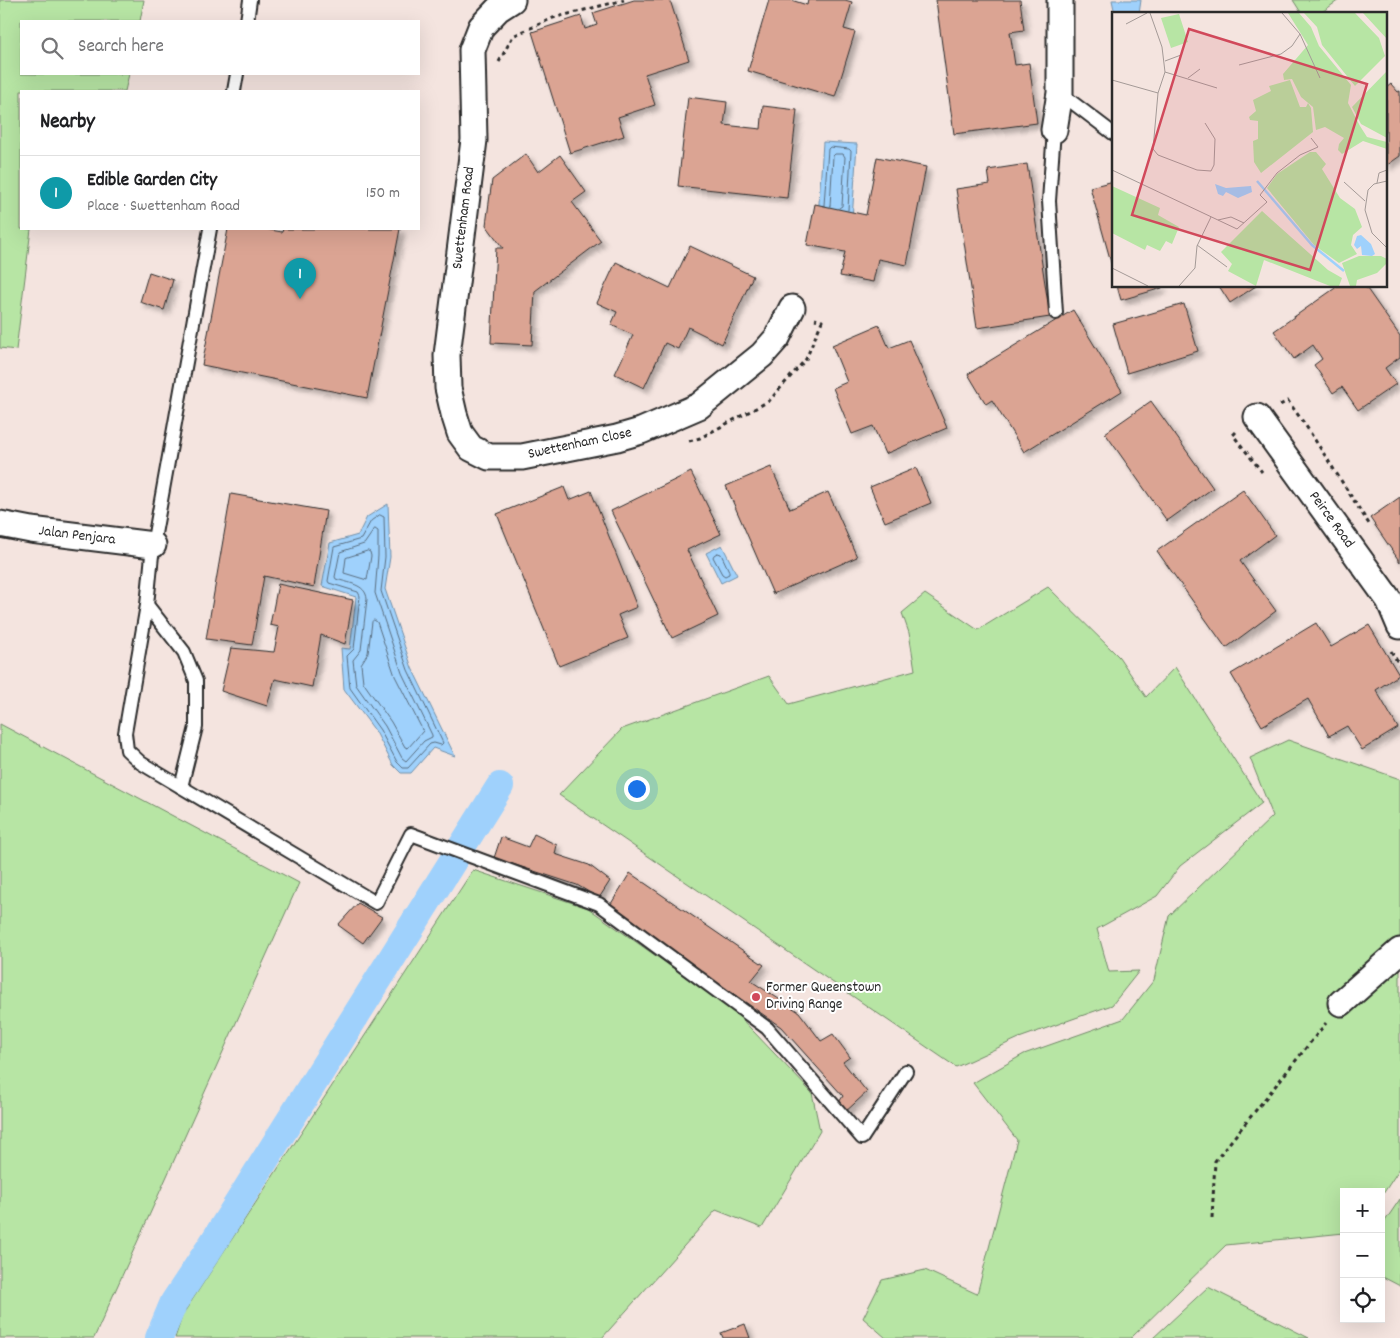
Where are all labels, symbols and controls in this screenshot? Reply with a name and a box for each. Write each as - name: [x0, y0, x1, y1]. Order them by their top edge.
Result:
- inset map: [1112, 12, 1388, 288]
- search box: [20, 20, 420, 75]
- icon: search: [38, 34, 66, 62]
- text: Search here: [78, 34, 164, 61]
- text: Nearby: [40, 108, 95, 138]
- street label: Swettenham Road: [447, 165, 481, 271]
- text: Edible Garden City: [87, 168, 217, 195]
- text: 1: [54, 182, 58, 205]
- text: 150 m: [366, 182, 400, 205]
- text: Place · Swettenham Road: [87, 195, 240, 218]
- pin: 1: [284, 258, 316, 299]
- street label: Swettenham Close: [526, 422, 634, 466]
- street label: Peirce Road: [1303, 487, 1359, 553]
- street label: Jalan Penjara: [37, 520, 118, 552]
- your location: [624, 776, 650, 802]
- place label: Former Queenstown Driving Range: [766, 977, 881, 1016]
- marker: Former Queenstown Driving Range: [750, 991, 762, 1003]
- map controls: [1340, 1188, 1385, 1323]
- button: +: [1340, 1188, 1385, 1233]
- button: −: [1340, 1233, 1385, 1278]
- button: locate: [1340, 1278, 1385, 1323]

